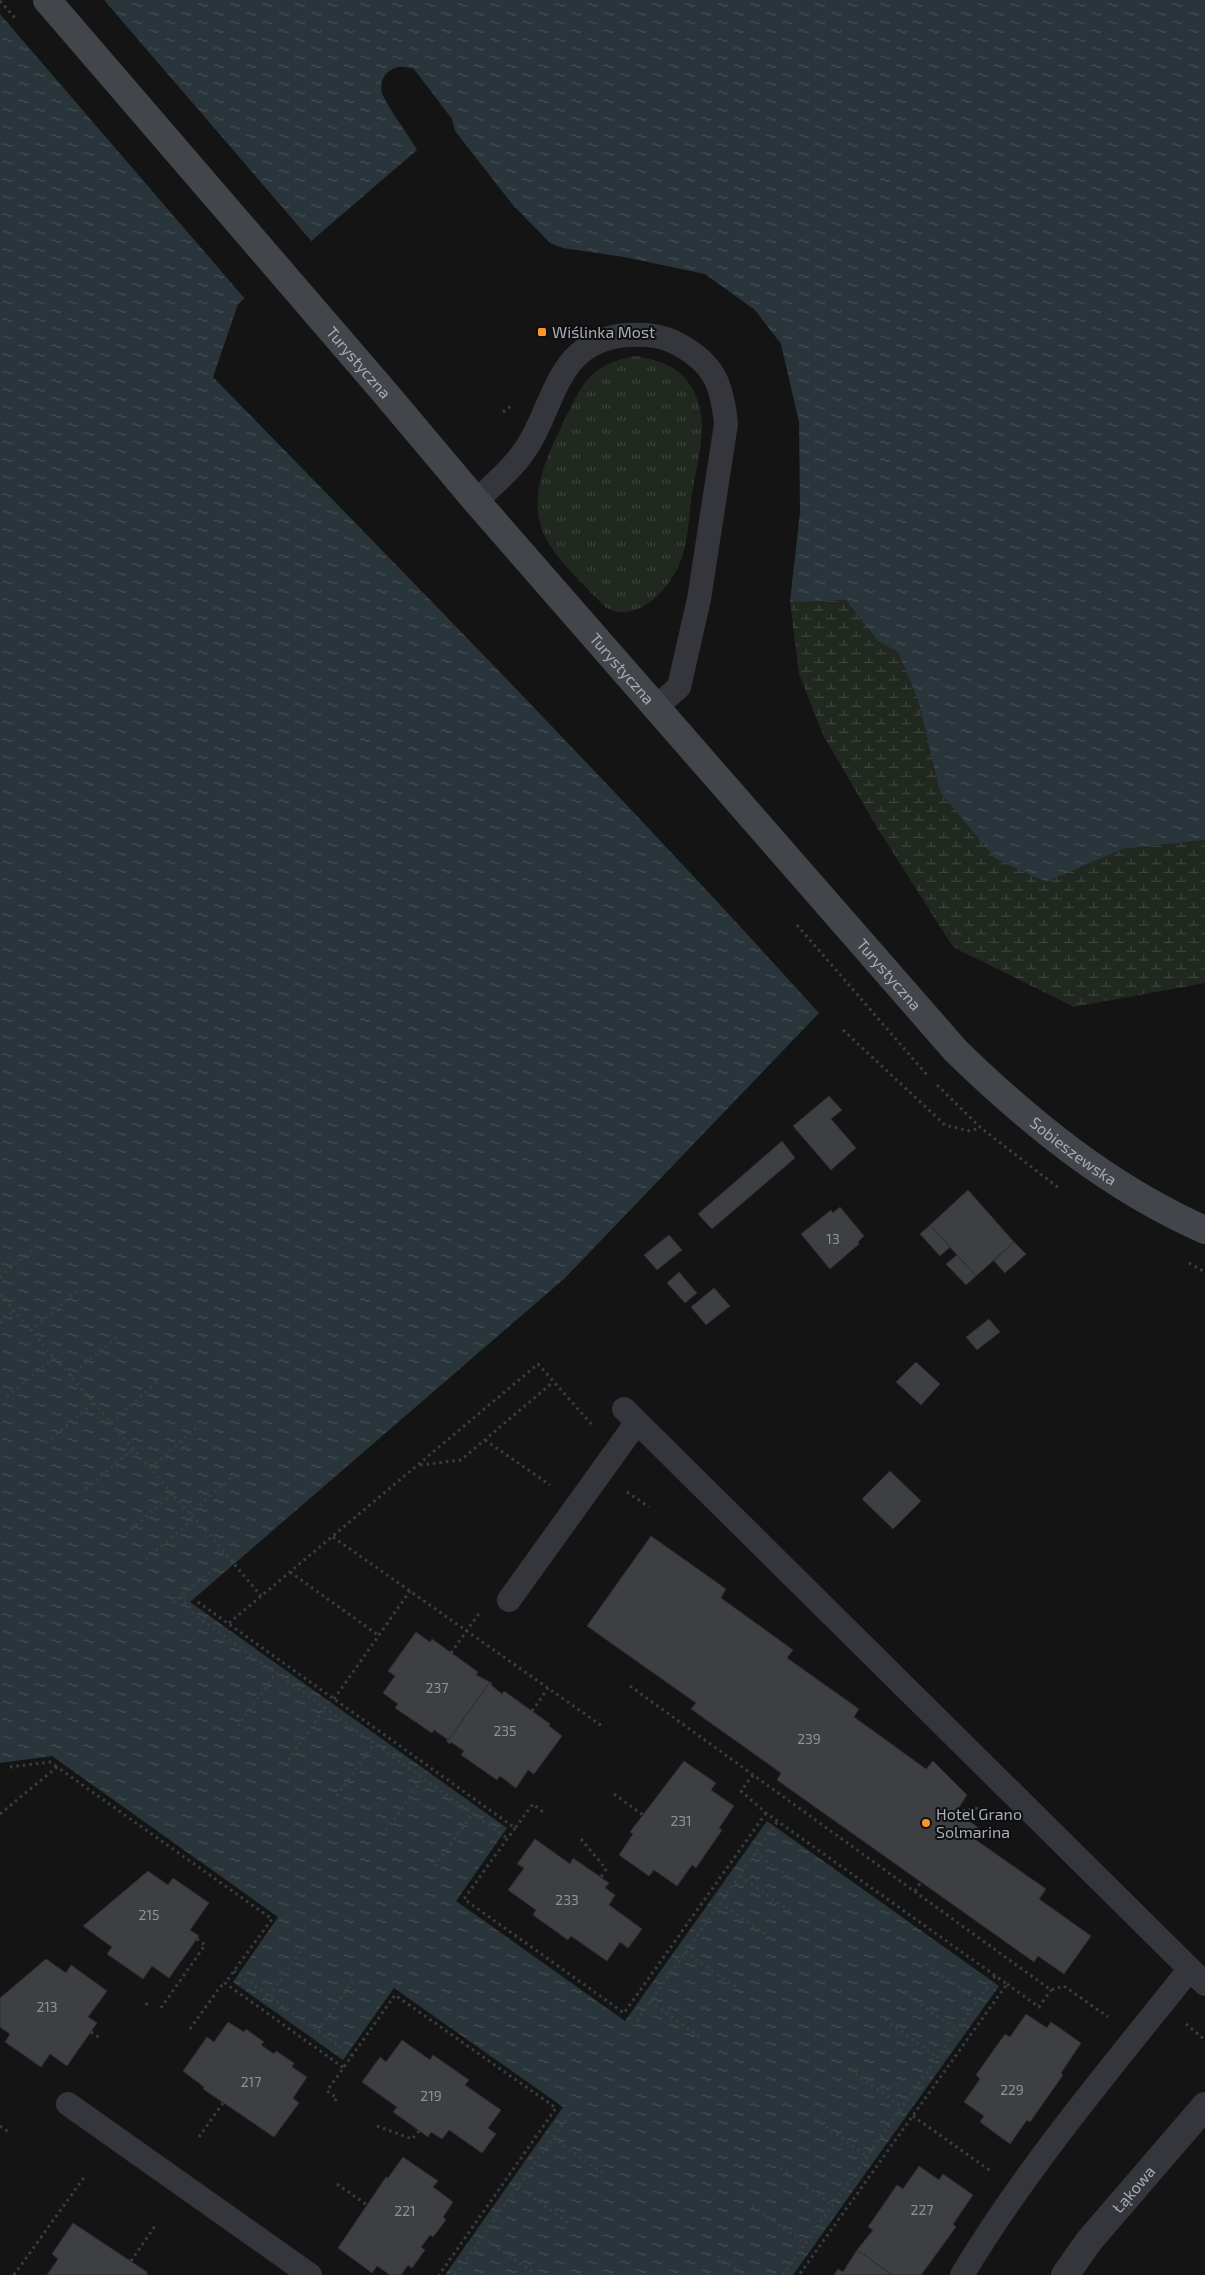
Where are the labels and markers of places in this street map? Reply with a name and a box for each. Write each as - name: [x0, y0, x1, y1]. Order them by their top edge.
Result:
- place label: Wiślinka Most: [552, 322, 655, 341]
- marker: Wiślinka Most: [536, 326, 548, 338]
- place label: Hotel Grano Solmarina: [936, 1804, 1022, 1841]
- marker: Hotel Grano Solmarina: [920, 1817, 932, 1829]

